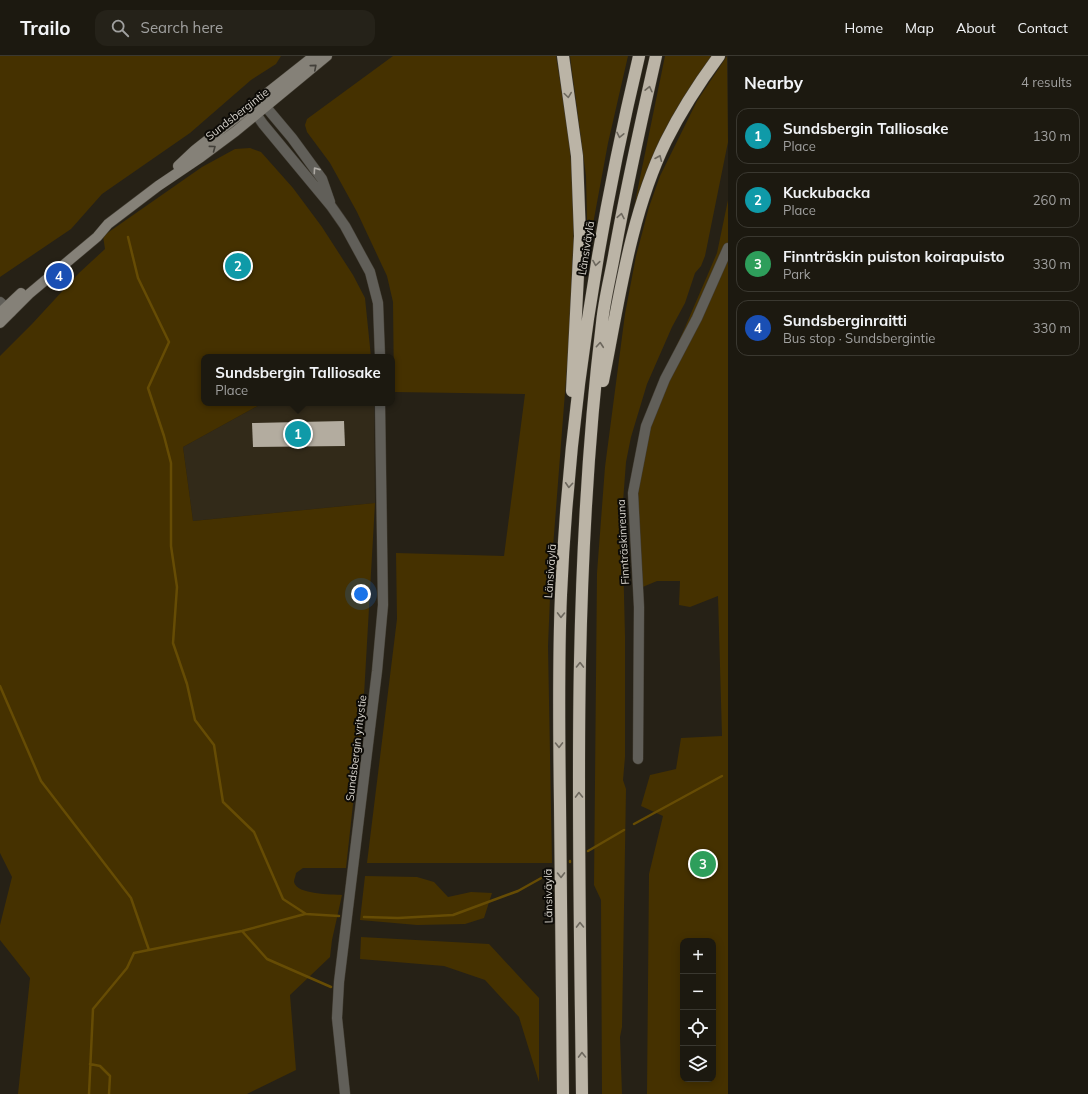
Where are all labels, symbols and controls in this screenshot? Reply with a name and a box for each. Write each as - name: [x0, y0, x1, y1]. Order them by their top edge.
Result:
- search box: [95, 10, 375, 46]
- text: Trailo: [20, 16, 71, 40]
- icon: search: [109, 17, 131, 39]
- text: Search here: [141, 18, 223, 37]
- text: Home: [844, 19, 883, 37]
- text: Map: [905, 19, 934, 37]
- text: About: [956, 19, 996, 37]
- text: Contact: [1018, 19, 1068, 37]
- one-way arrow: [310, 64, 317, 71]
- text: Nearby: [744, 72, 803, 93]
- text: 4 results: [1021, 74, 1072, 90]
- street label: Sundsbergintie: [203, 85, 271, 143]
- one-way arrow: [644, 86, 652, 93]
- one-way arrow: [563, 92, 572, 98]
- text: Sundsbergin Talliosake: [783, 119, 948, 138]
- text: 1: [754, 128, 762, 144]
- text: 130 m: [1033, 128, 1071, 144]
- one-way arrow: [617, 132, 625, 138]
- text: Place: [783, 138, 816, 154]
- one-way arrow: [209, 146, 216, 153]
- one-way arrow: [654, 155, 662, 162]
- one-way arrow: [313, 167, 321, 174]
- text: Kuckubacka: [783, 183, 870, 202]
- text: 2: [754, 192, 762, 208]
- text: 260 m: [1033, 192, 1071, 208]
- text: Place: [783, 202, 816, 218]
- one-way arrow: [616, 213, 625, 220]
- street label: Länsiväylä: [575, 220, 597, 276]
- text: Finnträskin puiston koirapuisto: [783, 247, 1005, 266]
- pin: 2: [225, 251, 251, 281]
- text: 3: [754, 256, 762, 272]
- text: 330 m: [1033, 256, 1071, 272]
- one-way arrow: [592, 259, 601, 266]
- pin: 4: [46, 261, 72, 291]
- text: Park: [783, 266, 810, 282]
- text: Sundsberginraitti: [783, 311, 907, 330]
- text: 4: [754, 320, 762, 336]
- text: 330 m: [1033, 320, 1071, 336]
- text: Bus stop · Sundsbergintie: [783, 330, 935, 346]
- one-way arrow: [595, 342, 604, 348]
- popup: [201, 354, 395, 406]
- text: Sundsbergin Talliosake: [215, 363, 381, 382]
- text: Place: [215, 382, 248, 398]
- pin: 1: [285, 419, 311, 449]
- one-way arrow: [565, 482, 574, 488]
- street label: Finnträskinreuna: [614, 499, 632, 585]
- street label: Länsiväylä: [541, 543, 559, 599]
- your location: [351, 584, 371, 604]
- one-way arrow: [557, 612, 565, 618]
- one-way arrow: [576, 662, 584, 668]
- street label: Sundsbergin yritystie: [343, 694, 369, 802]
- one-way arrow: [555, 742, 564, 748]
- one-way arrow: [574, 792, 583, 798]
- pin: 3: [690, 849, 716, 879]
- street label: Länsiväylä: [541, 869, 555, 923]
- one-way arrow: [557, 872, 565, 878]
- one-way arrow: [576, 922, 584, 928]
- map controls: [680, 938, 716, 1082]
- button: +: [680, 938, 716, 974]
- button: −: [680, 974, 716, 1010]
- button: locate: [680, 1010, 716, 1046]
- button: layers: [680, 1046, 716, 1082]
- one-way arrow: [578, 1052, 586, 1058]

